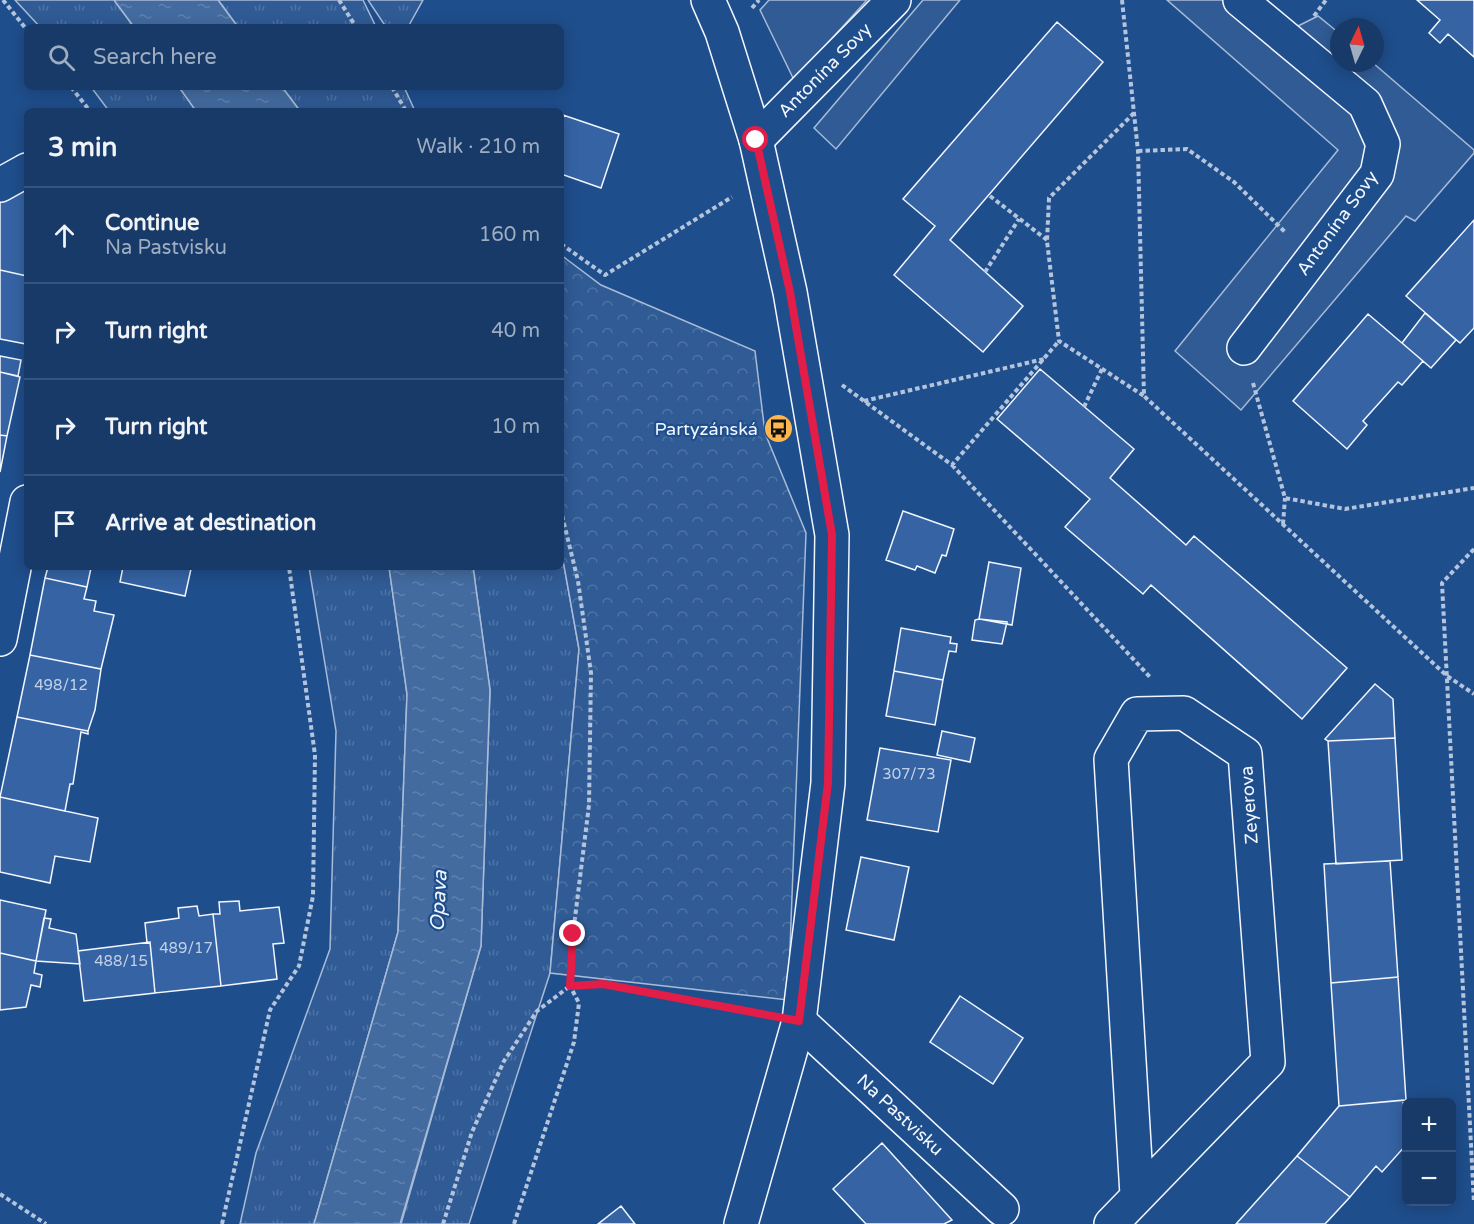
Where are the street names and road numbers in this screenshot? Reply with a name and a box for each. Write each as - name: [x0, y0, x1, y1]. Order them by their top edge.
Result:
- street label: Antonína Sovy: [773, 18, 876, 122]
- street label: Antonína Sovy: [1292, 166, 1383, 280]
- street label: Zeyerova: [1235, 765, 1263, 845]
- street label: Na Pastvisku: [852, 1069, 948, 1160]

